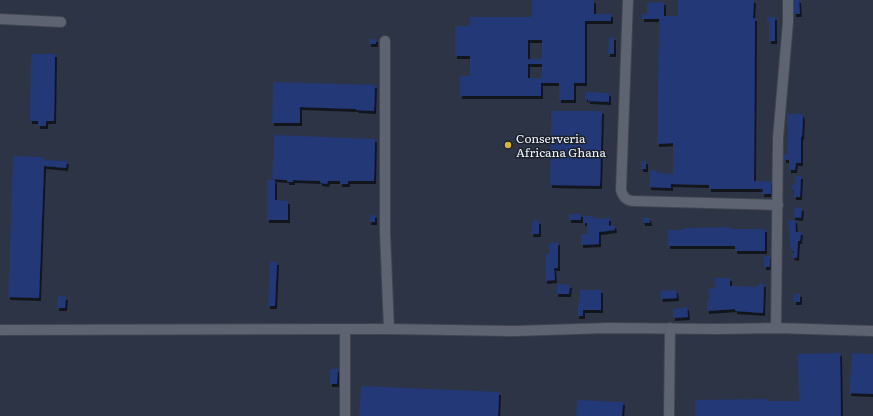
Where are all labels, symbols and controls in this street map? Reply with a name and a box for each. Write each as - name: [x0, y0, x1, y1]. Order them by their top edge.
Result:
- place label: Conserveria Africana Ghana: [516, 129, 607, 161]
- marker: Conserveria Africana Ghana: [503, 140, 513, 150]

